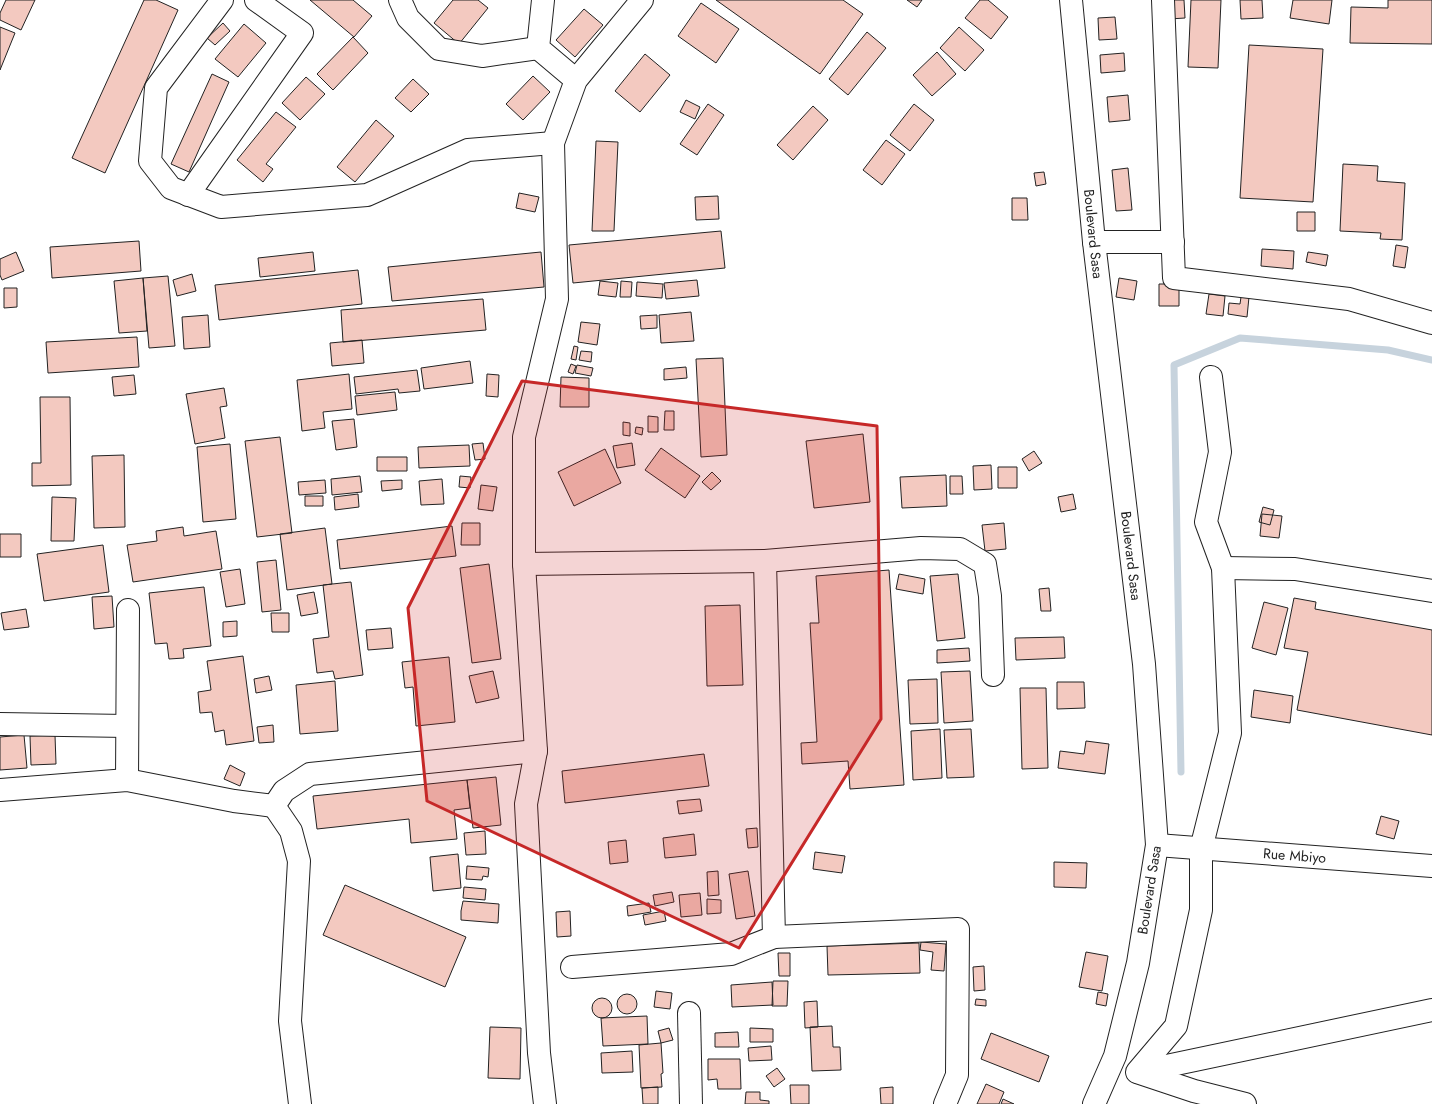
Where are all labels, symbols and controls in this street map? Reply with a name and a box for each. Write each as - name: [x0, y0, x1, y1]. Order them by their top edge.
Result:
- street label: Boulevard Sasa: [1079, 188, 1108, 280]
- street label: Boulevard Sasa: [1116, 510, 1146, 601]
- street label: Rue Mbiyo: [1262, 843, 1327, 868]
- street label: Boulevard Sasa: [1132, 844, 1166, 936]

